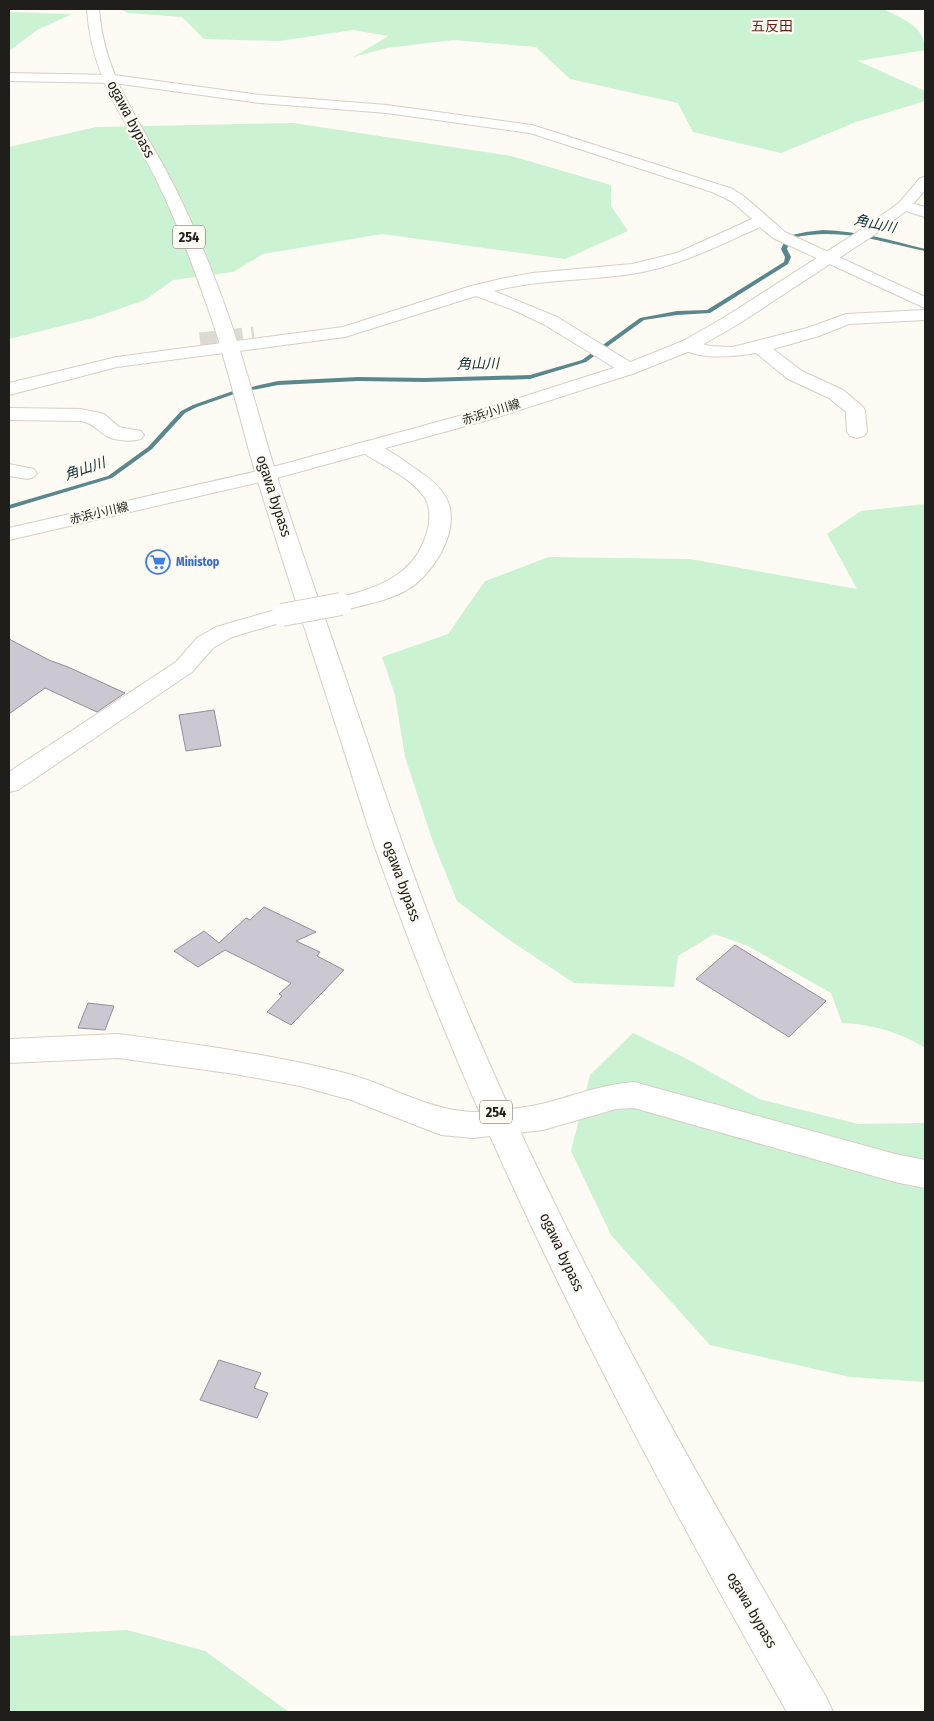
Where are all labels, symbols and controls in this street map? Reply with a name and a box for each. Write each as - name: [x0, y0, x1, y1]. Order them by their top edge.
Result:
- district label: 五反田: [751, 18, 793, 35]
- street label: ogawa bypass: [103, 77, 159, 161]
- water label: 角山川: [853, 211, 899, 237]
- road number: 254: [173, 226, 205, 248]
- water label: 角山川: [457, 355, 501, 373]
- street label: 赤浜小川線: [460, 397, 522, 427]
- water label: 角山川: [62, 453, 110, 484]
- street label: ogawa bypass: [252, 453, 296, 539]
- street label: 赤浜小川線: [68, 499, 130, 527]
- supermarket icon: Ministop: [145, 549, 171, 575]
- place label: Ministop: [176, 555, 220, 569]
- street label: ogawa bypass: [379, 838, 425, 924]
- road number: 254: [480, 1100, 512, 1124]
- street label: ogawa bypass: [536, 1210, 588, 1294]
- street label: ogawa bypass: [723, 1569, 781, 1651]

